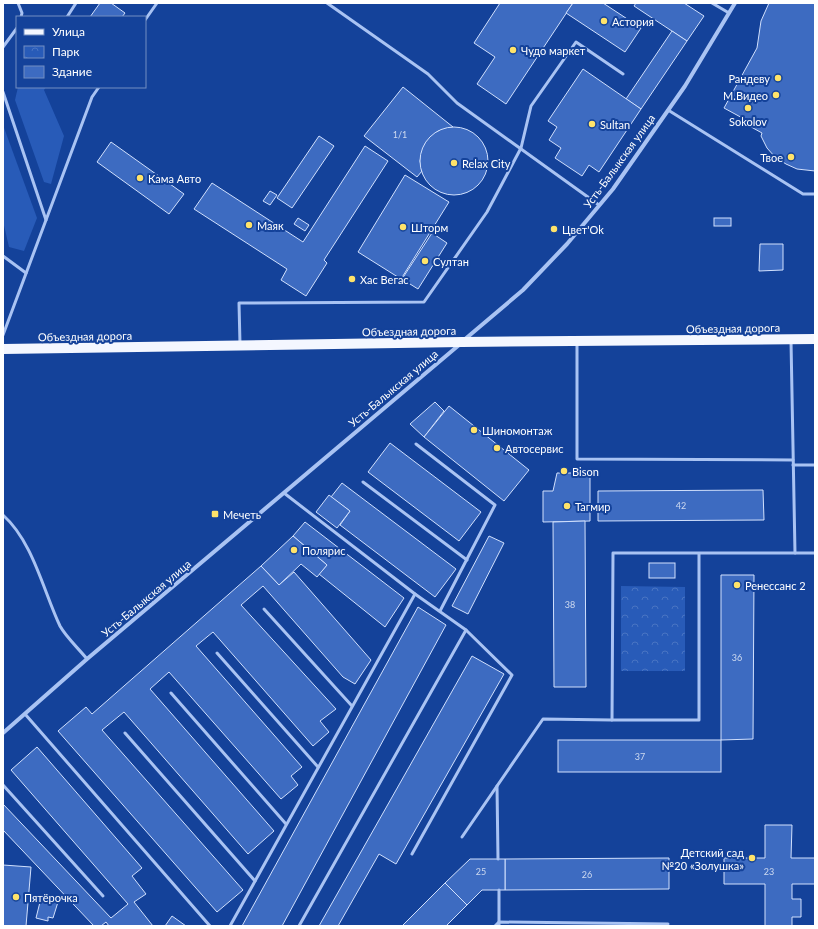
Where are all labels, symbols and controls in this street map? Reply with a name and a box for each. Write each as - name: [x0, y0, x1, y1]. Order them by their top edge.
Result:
- place label: Астория: [612, 15, 654, 28]
- legend: [16, 16, 146, 88]
- marker: Астория: [599, 16, 609, 26]
- text: Улица: [52, 24, 85, 39]
- text: Парк: [52, 44, 80, 59]
- place label: Чудо маркет: [521, 44, 586, 57]
- marker: Чудо маркет: [508, 45, 518, 55]
- text: Здание: [52, 64, 92, 79]
- place label: Рандеву: [728, 72, 770, 85]
- marker: Рандеву: [773, 73, 783, 83]
- place label: М.Видео: [723, 89, 768, 102]
- marker: М.Видео: [771, 90, 781, 100]
- marker: Sokolov: [743, 103, 753, 113]
- street label: Усть-Балыкская улица: [581, 112, 657, 210]
- place label: Sokolov: [729, 115, 767, 128]
- place label: Sultan: [600, 118, 630, 131]
- marker: Sultan: [587, 119, 597, 129]
- house number: 1/1: [393, 129, 407, 140]
- place label: Твое: [760, 151, 783, 164]
- marker: Твое: [786, 152, 796, 162]
- place label: Relax City: [462, 157, 511, 170]
- marker: Relax City: [449, 158, 459, 168]
- place label: Кама Авто: [148, 172, 201, 185]
- marker: Кама Авто: [135, 173, 145, 183]
- place label: Маяк: [257, 219, 284, 232]
- marker: Маяк: [244, 220, 254, 230]
- place label: Шторм: [411, 221, 448, 234]
- marker: Шторм: [398, 222, 408, 232]
- place label: Цвет'Ok: [562, 223, 604, 236]
- marker: Цвет'Ok: [549, 224, 559, 234]
- place label: Султан: [433, 255, 469, 268]
- marker: Султан: [420, 256, 430, 266]
- place label: Хас Вегас: [360, 273, 409, 286]
- marker: Хас Вегас: [347, 274, 357, 284]
- street label: Объездная дорога: [686, 321, 780, 335]
- street label: Объездная дорога: [362, 324, 456, 338]
- street label: Объездная дорога: [38, 329, 132, 343]
- street label: Усть-Балыкская улица: [346, 347, 440, 429]
- place label: Шиномонтаж: [482, 424, 553, 437]
- marker: Шиномонтаж: [469, 425, 479, 435]
- place label: Автосервис: [505, 442, 564, 455]
- marker: Автосервис: [492, 443, 502, 453]
- place label: Bison: [572, 465, 599, 478]
- marker: Bison: [559, 466, 569, 476]
- place label: Тагмир: [575, 500, 611, 513]
- house number: 42: [676, 500, 686, 511]
- marker: Тагмир: [562, 501, 572, 511]
- place label: Мечеть: [223, 508, 261, 521]
- marker: Мечеть: [210, 509, 220, 519]
- place label: Полярис: [302, 544, 346, 557]
- marker: Полярис: [289, 545, 299, 555]
- street label: Усть-Балыкская улица: [99, 557, 193, 639]
- place label: Ренессанс 2: [745, 579, 806, 592]
- marker: Ренессанс 2: [732, 580, 742, 590]
- house number: 38: [565, 599, 575, 610]
- house number: 36: [732, 652, 742, 663]
- house number: 37: [635, 751, 645, 762]
- place label: Детский сад №20 «Золушка»: [662, 846, 744, 872]
- marker: Детский сад №20 «Золушка»: [747, 853, 757, 863]
- house number: 25: [476, 866, 486, 877]
- house number: 23: [764, 866, 774, 877]
- house number: 26: [582, 869, 592, 880]
- place label: Пятёрочка: [24, 891, 78, 904]
- marker: Пятёрочка: [11, 892, 21, 902]

